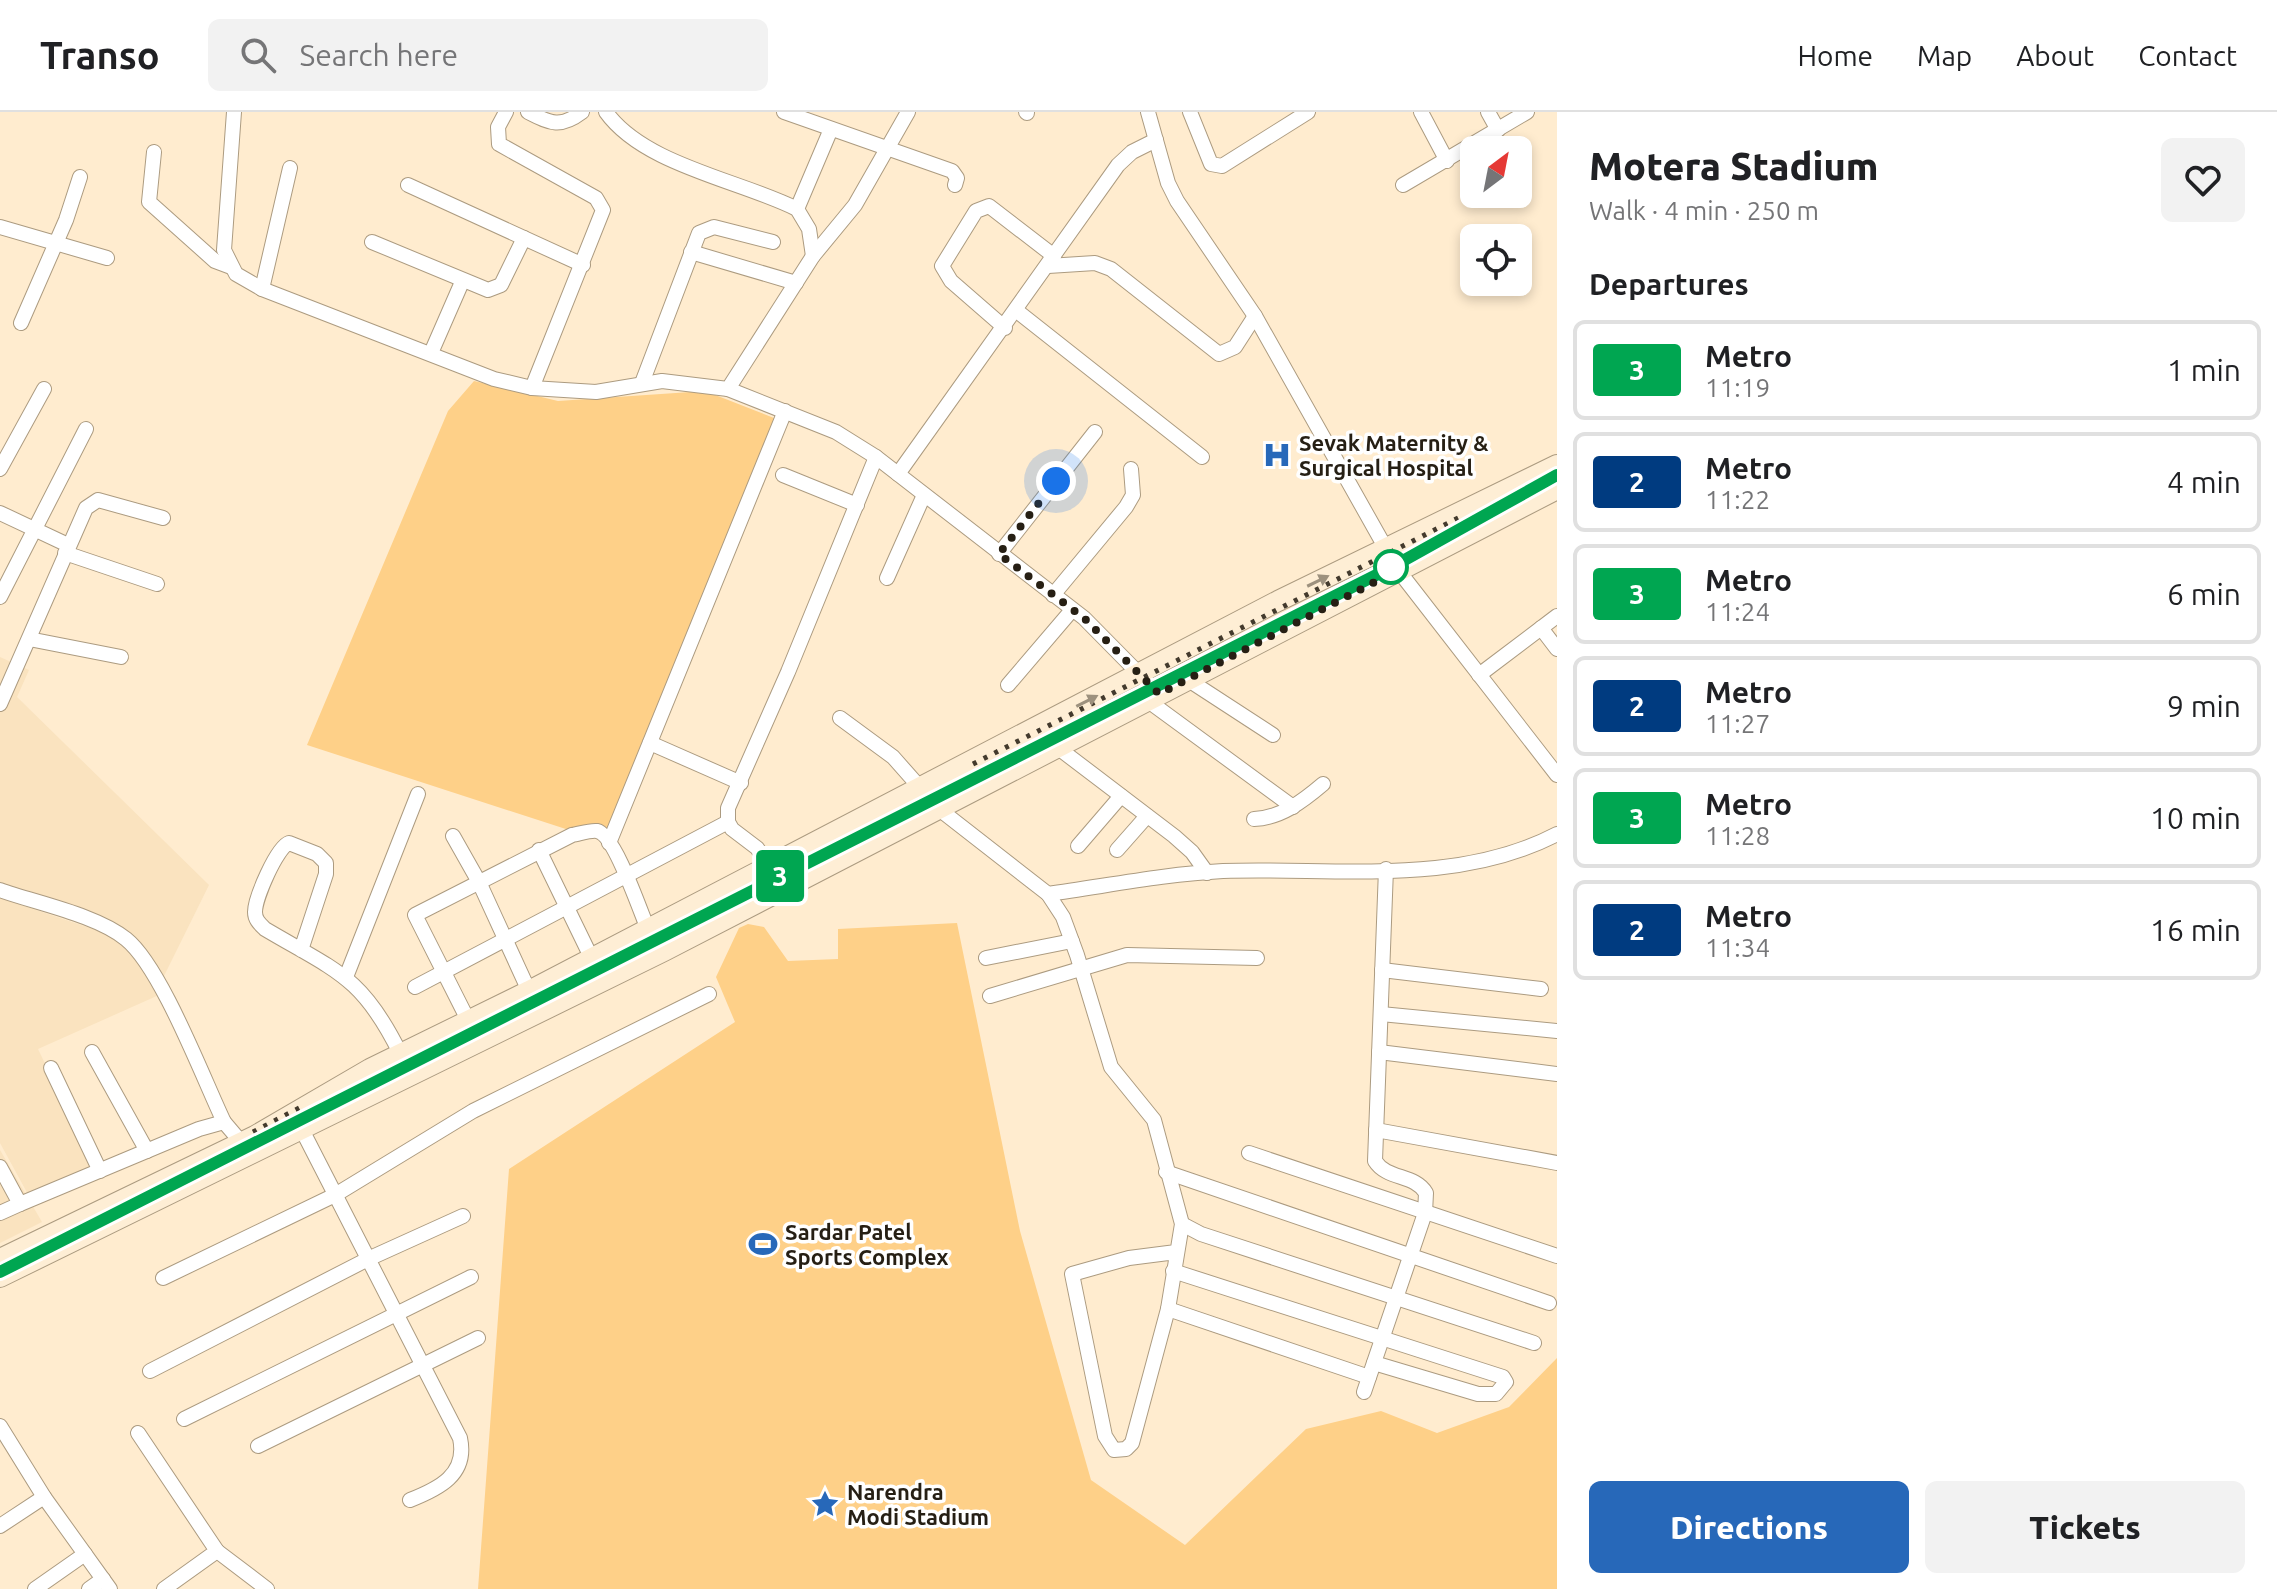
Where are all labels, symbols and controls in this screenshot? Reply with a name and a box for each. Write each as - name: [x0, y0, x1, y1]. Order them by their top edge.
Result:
- search box: [208, 19, 768, 91]
- icon: search: [236, 33, 280, 77]
- text: Transo: [40, 34, 160, 76]
- text: Search here: [300, 38, 458, 72]
- text: Home: [1798, 40, 1873, 71]
- text: Map: [1917, 40, 1972, 71]
- text: About: [2016, 40, 2094, 71]
- text: Contact: [2138, 40, 2237, 71]
- north arrow: [1460, 136, 1532, 208]
- map controls: [1460, 136, 1532, 296]
- button: heart: [2161, 138, 2245, 222]
- text: Motera Stadium: [1589, 145, 1879, 187]
- text: Walk · 4 min · 250 m: [1589, 196, 1819, 225]
- button: locate: [1460, 224, 1532, 296]
- text: Departures: [1589, 267, 1749, 301]
- text: Metro: [1705, 339, 1792, 373]
- text: 1 min: [2167, 353, 2241, 387]
- text: 3: [1629, 354, 1645, 385]
- text: 11:19: [1705, 373, 1770, 402]
- place label: Sevak Maternity & Surgical Hospital: [1299, 430, 1488, 480]
- hospital icon: Sevak Maternity & Surgical Hospital: [1262, 440, 1292, 470]
- text: Metro: [1705, 451, 1792, 485]
- your location: [1036, 461, 1076, 501]
- text: 4 min: [2167, 465, 2241, 499]
- text: 2: [1629, 466, 1645, 497]
- text: 11:22: [1705, 485, 1770, 514]
- unlabelled marker: [1374, 550, 1408, 584]
- text: Metro: [1705, 563, 1792, 597]
- one-way arrow: [1307, 574, 1330, 588]
- text: 6 min: [2167, 577, 2241, 611]
- text: 3: [1629, 578, 1645, 609]
- text: 11:24: [1705, 597, 1770, 626]
- text: Metro: [1705, 675, 1792, 709]
- text: 9 min: [2167, 689, 2241, 723]
- text: 2: [1629, 690, 1645, 721]
- one-way arrow: [1076, 694, 1099, 707]
- text: 11:27: [1705, 709, 1770, 738]
- text: Metro: [1705, 787, 1792, 821]
- text: 10 min: [2150, 801, 2241, 835]
- text: 3: [1629, 802, 1645, 833]
- text: 11:28: [1705, 821, 1770, 850]
- line badge: 3: [754, 850, 806, 902]
- text: 3: [772, 860, 788, 891]
- text: Metro: [1705, 899, 1792, 933]
- text: 16 min: [2150, 913, 2241, 947]
- text: 2: [1629, 914, 1645, 945]
- text: 11:34: [1705, 933, 1770, 962]
- place label: Sardar Patel Sports Complex: [785, 1219, 949, 1269]
- sports icon: Sardar Patel Sports Complex: [748, 1229, 778, 1259]
- place label: Narendra Modi Stadium: [847, 1479, 989, 1529]
- button: Directions: [1589, 1481, 1909, 1573]
- button: Tickets: [1925, 1481, 2245, 1573]
- place icon: Narendra Modi Stadium: [810, 1489, 840, 1519]

